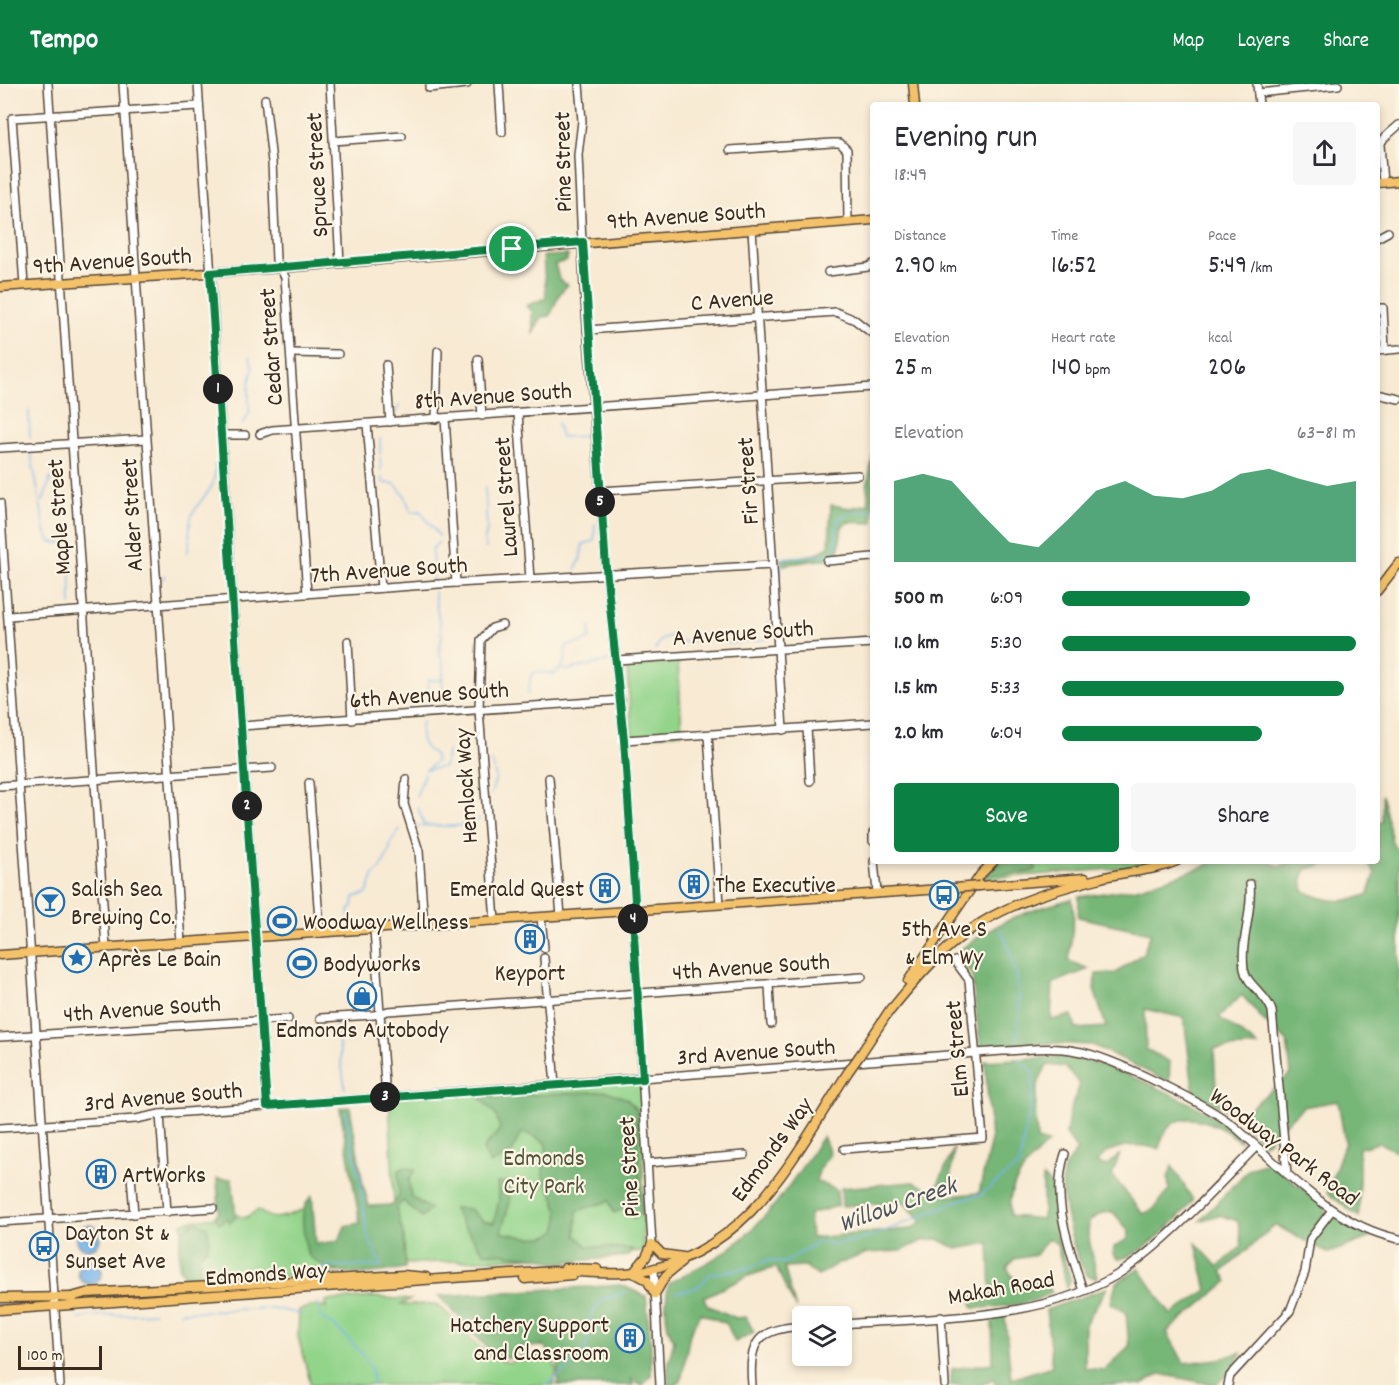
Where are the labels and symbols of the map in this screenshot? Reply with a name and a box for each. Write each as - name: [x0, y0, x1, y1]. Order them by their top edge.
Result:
- street label: Spruce Street: [299, 111, 339, 238]
- street label: Pine Street: [547, 111, 583, 213]
- street label: 9th Avenue South: [606, 195, 767, 240]
- pin: [486, 223, 537, 274]
- street label: 9th Avenue South: [32, 240, 193, 285]
- street label: C Avenue: [690, 282, 775, 322]
- street label: Cedar Street: [252, 287, 294, 407]
- pin: 1: [203, 374, 233, 404]
- street label: 8th Avenue South: [413, 376, 573, 420]
- street label: Laurel Street: [487, 435, 529, 558]
- street label: Fir Street: [730, 436, 770, 526]
- street label: Maple Street: [40, 457, 82, 576]
- street label: Alder Street: [114, 457, 154, 572]
- pin: 5: [585, 487, 615, 517]
- street label: 7th Avenue South: [310, 550, 469, 594]
- street label: A Avenue South: [672, 613, 815, 657]
- street label: 6th Avenue South: [348, 674, 510, 720]
- street label: Hemlock Way: [447, 726, 489, 845]
- pin: 2: [232, 791, 262, 821]
- building icon: The Executive: [678, 868, 710, 900]
- place label: The Executive: [715, 870, 836, 904]
- building icon: Emerald Quest: [589, 872, 621, 904]
- place label: Salish Sea Brewing Co.: [71, 874, 175, 936]
- place label: Emerald Quest: [450, 874, 584, 908]
- bus stop icon: 5th Ave S & Elm Wy: [928, 879, 960, 911]
- bar icon: Salish Sea Brewing Co.: [34, 886, 66, 918]
- pin: 4: [618, 904, 648, 934]
- sports icon: Woodway Wellness: [266, 905, 298, 937]
- place label: Woodway Wellness: [303, 907, 469, 941]
- place label: 5th Ave S & Elm Wy: [901, 914, 987, 976]
- building icon: Keyport: [514, 923, 546, 955]
- place icon: Après Le Bain: [61, 942, 93, 974]
- place label: Après Le Bain: [98, 944, 221, 978]
- sports icon: Bodyworks: [286, 947, 318, 979]
- street label: 4th Avenue South: [671, 947, 831, 991]
- place label: Bodyworks: [323, 949, 421, 983]
- place label: Keyport: [495, 958, 566, 992]
- shop icon: Edmonds Autobody: [346, 980, 378, 1012]
- street label: 4th Avenue South: [62, 989, 222, 1033]
- street label: Elm Street: [938, 999, 980, 1098]
- place label: Edmonds Autobody: [276, 1015, 449, 1049]
- street label: 3rd Avenue South: [676, 1031, 837, 1076]
- street label: 3rd Avenue South: [83, 1075, 244, 1123]
- street label: Woodway Park Road: [1201, 1081, 1365, 1216]
- pin: 3: [370, 1082, 400, 1112]
- street label: Edmonds Way: [724, 1090, 824, 1210]
- street label: Pine Street: [611, 1116, 651, 1218]
- park label: Edmonds City Park: [503, 1143, 585, 1205]
- building icon: ArtWorks: [85, 1158, 117, 1190]
- place label: ArtWorks: [122, 1160, 206, 1194]
- water label: Willow Creek: [834, 1168, 964, 1244]
- place label: Dayton St & Sunset Ave: [65, 1218, 170, 1280]
- bus stop icon: Dayton St & Sunset Ave: [28, 1230, 60, 1262]
- street label: Edmonds Way: [204, 1255, 330, 1297]
- street label: Makah Road: [945, 1264, 1058, 1316]
- place label: Hatchery Support and Classroom: [450, 1310, 609, 1372]
- building icon: Hatchery Support and Classroom: [614, 1322, 646, 1354]
- scale bar: [18, 1343, 102, 1370]

